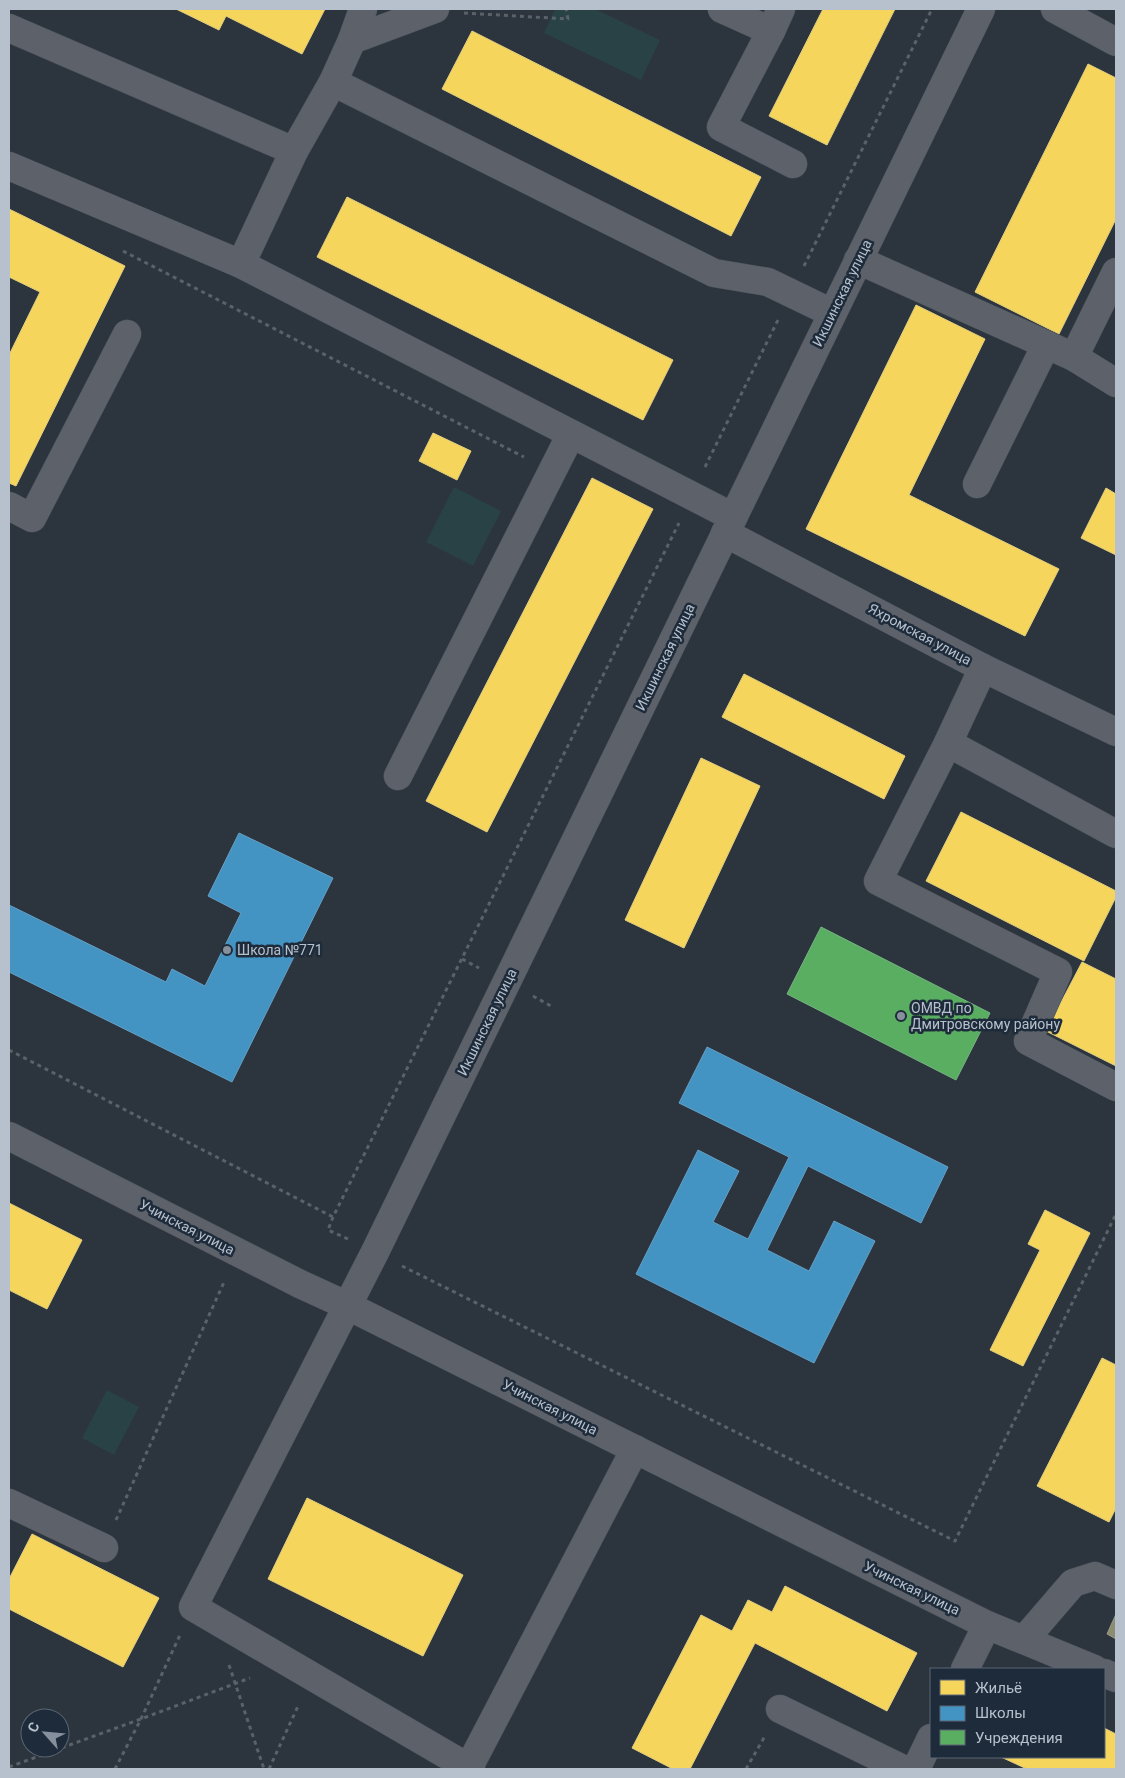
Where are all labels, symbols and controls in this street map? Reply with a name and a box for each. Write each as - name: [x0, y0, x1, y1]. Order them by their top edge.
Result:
- street label: Икшинская улица: [809, 237, 875, 349]
- street label: Яхромская улица: [866, 600, 974, 668]
- street label: Икшинская улица: [632, 601, 698, 713]
- place label: Школа №771: [237, 942, 323, 958]
- marker: Школа №771: [221, 944, 233, 956]
- street label: Икшинская улица: [454, 966, 520, 1078]
- place label: ОМВД по Дмитровскому району: [911, 1000, 1060, 1032]
- marker: ОМВД по Дмитровскому району: [895, 1010, 907, 1022]
- street label: Учинская улица: [137, 1196, 237, 1258]
- street label: Учинская улица: [500, 1376, 600, 1438]
- street label: Учинская улица: [862, 1558, 962, 1618]
- legend: [930, 1668, 1105, 1758]
- text: Жильё: [975, 1679, 1022, 1697]
- text: Школы: [975, 1704, 1026, 1722]
- north arrow: [20, 1708, 70, 1758]
- text: С: [24, 1719, 43, 1735]
- text: Учреждения: [975, 1729, 1063, 1747]

